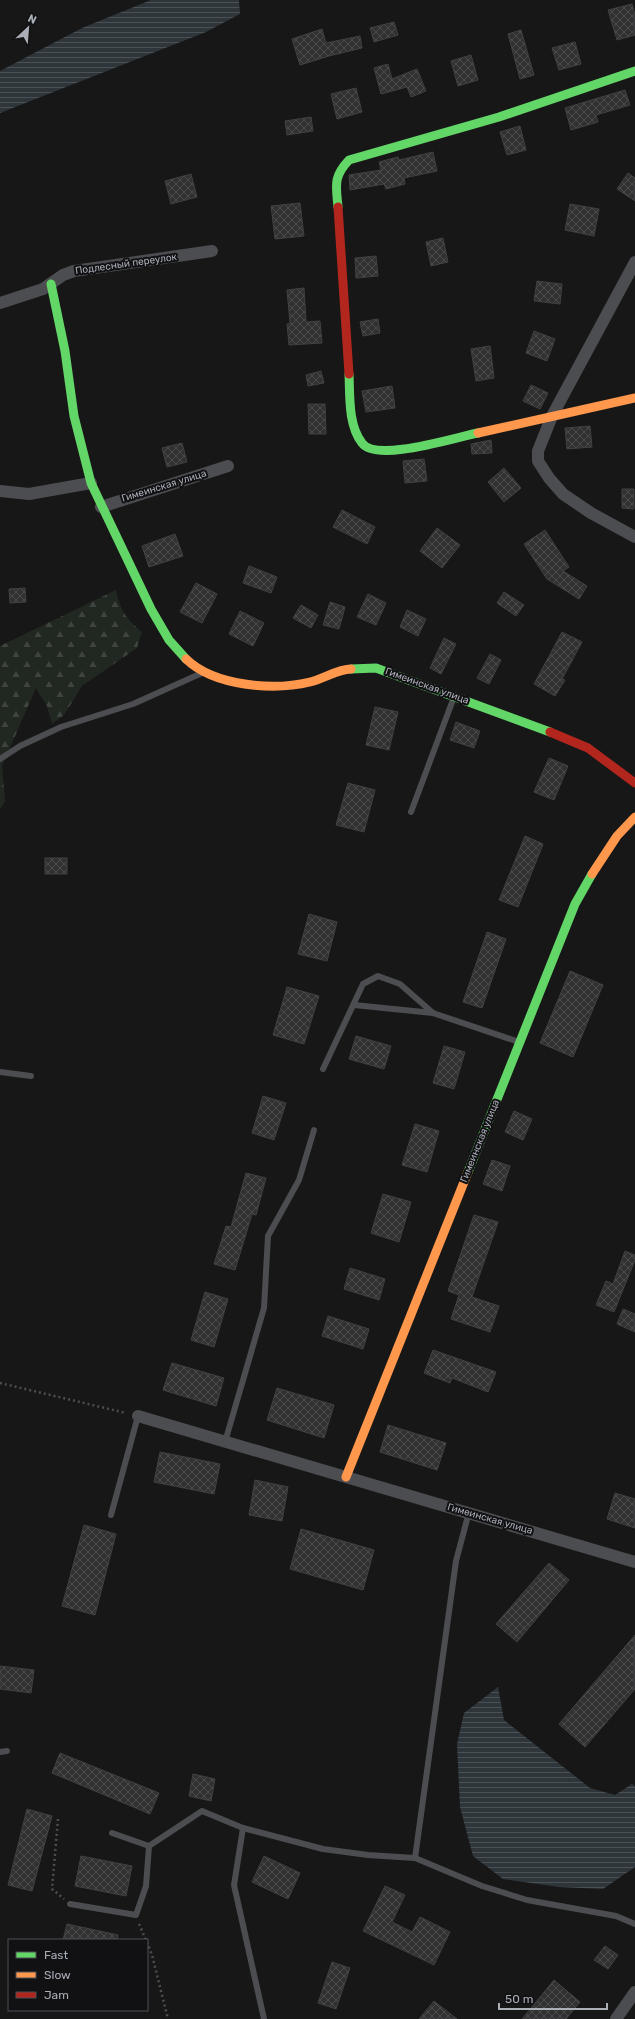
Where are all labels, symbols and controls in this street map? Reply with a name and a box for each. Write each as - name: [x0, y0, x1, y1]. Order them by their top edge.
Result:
- north arrow: [8, 8, 48, 48]
- text: N: [26, 12, 39, 27]
- street label: Подлесный переулок: [74, 251, 178, 277]
- street label: Гимеинская улица: [120, 467, 208, 505]
- street label: Гимеинская улица: [384, 665, 470, 707]
- street label: Гимеинская улица: [458, 1098, 502, 1184]
- street label: Гимеинская улица: [446, 1501, 534, 1537]
- legend: [8, 1939, 148, 2011]
- text: Fast: [44, 1948, 68, 1962]
- text: Slow: [44, 1968, 71, 1982]
- scale bar: [499, 1985, 607, 2011]
- text: Jam: [44, 1988, 69, 2002]
- text: 50 m: [505, 1992, 533, 2006]

